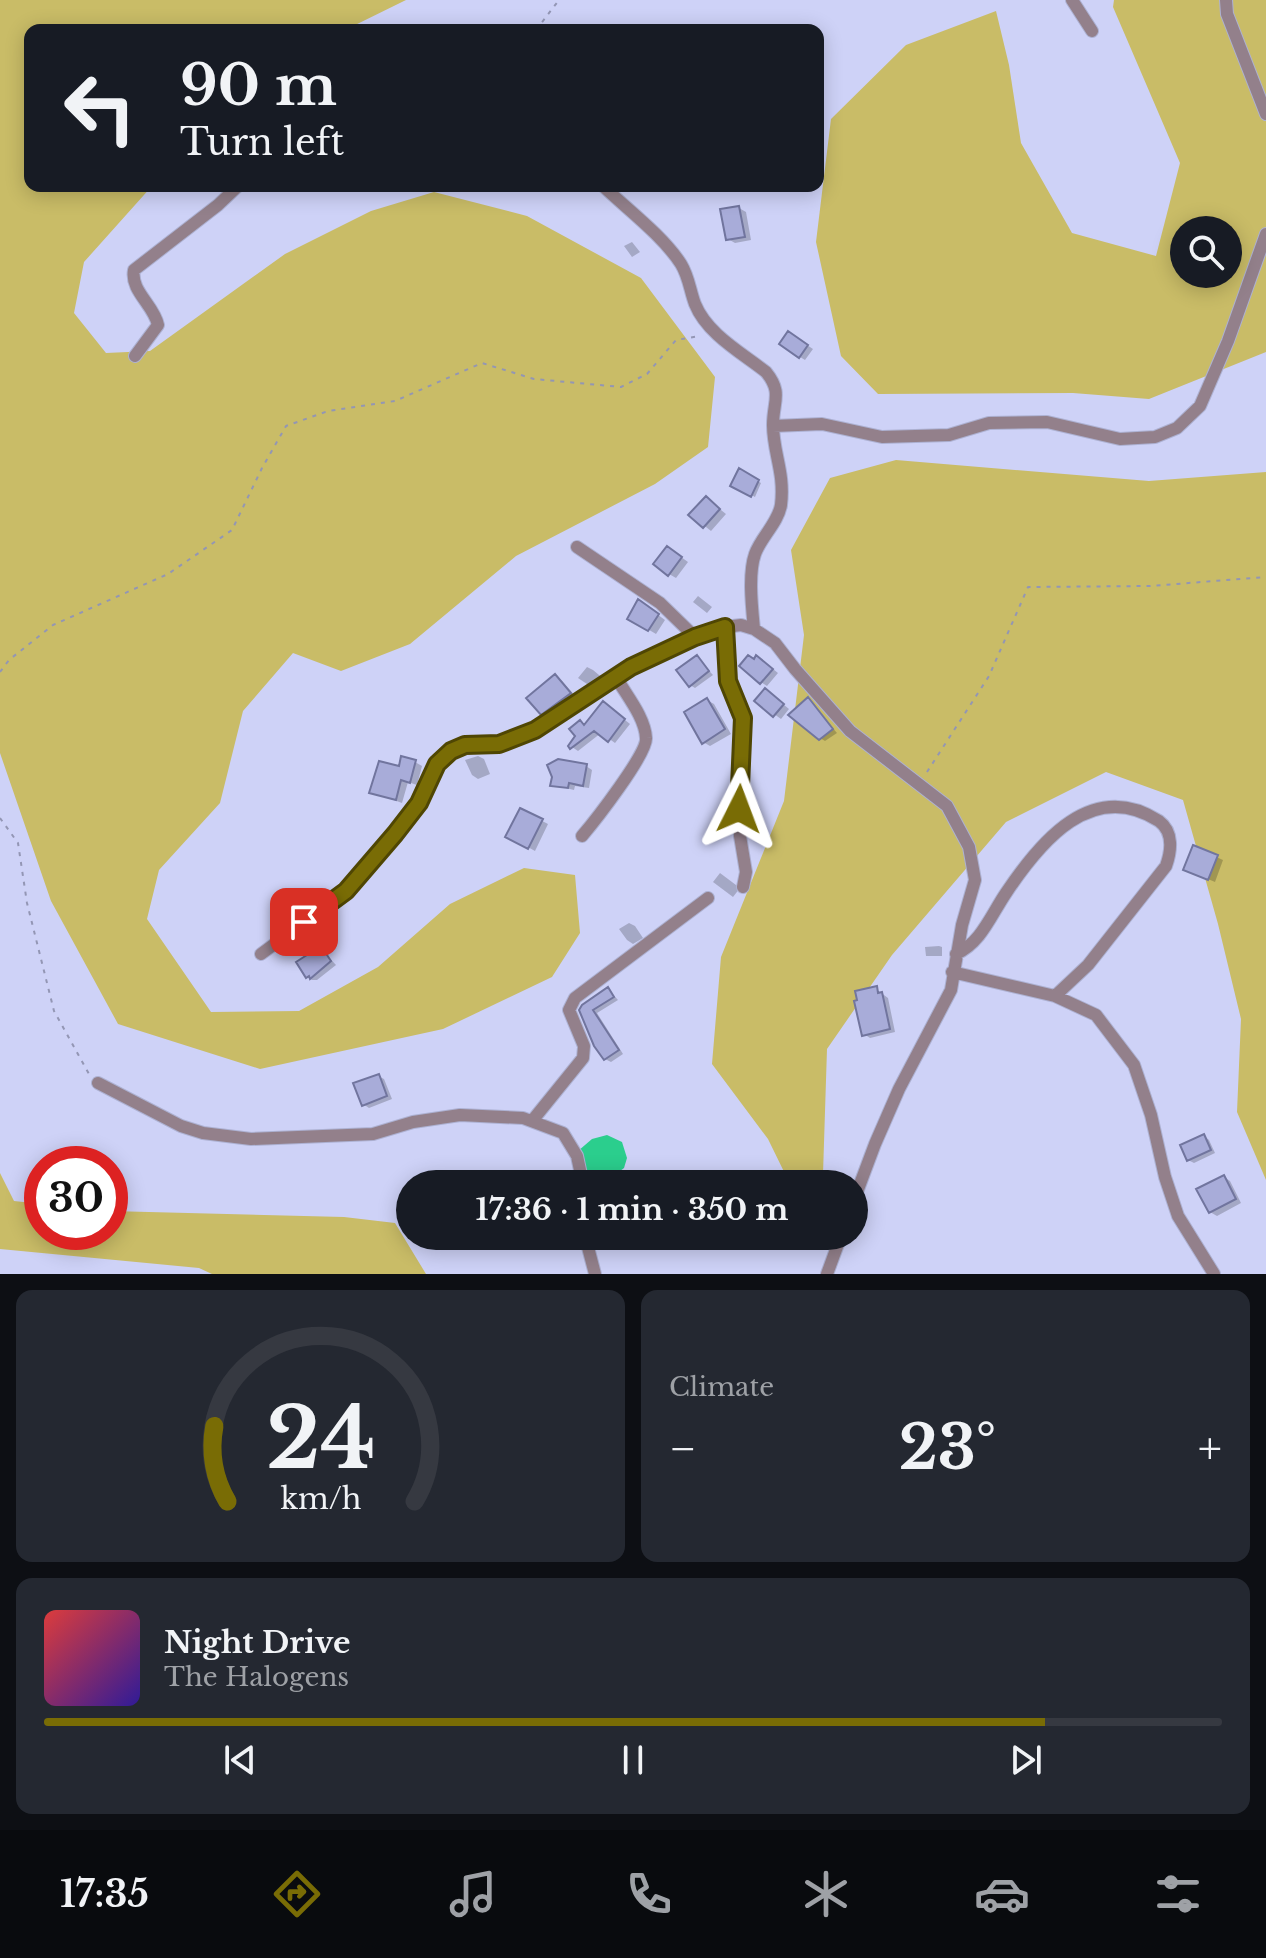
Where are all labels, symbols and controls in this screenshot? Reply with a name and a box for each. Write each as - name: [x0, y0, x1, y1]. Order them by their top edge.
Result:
- text: 90 m: [180, 51, 337, 120]
- icon: left: [48, 56, 152, 160]
- text: Turn left: [180, 120, 344, 165]
- map controls: [1170, 216, 1242, 288]
- button: search: [1170, 216, 1242, 288]
- position arrow: [697, 767, 781, 851]
- pin: [270, 888, 338, 956]
- icon: arrive: [282, 900, 326, 944]
- speed limit sign: 30: [24, 1146, 128, 1250]
- text: 17:36 · 1 min · 350 m: [476, 1191, 788, 1228]
- text: Climate: [669, 1371, 774, 1403]
- text: 24: [266, 1387, 375, 1490]
- text: 23°: [899, 1411, 996, 1485]
- text: −: [669, 1421, 697, 1476]
- text: +: [1198, 1421, 1222, 1476]
- text: km/h: [280, 1481, 361, 1517]
- text: Night Drive: [164, 1624, 350, 1661]
- text: The Halogens: [164, 1661, 349, 1693]
- icon: previous: [218, 1738, 262, 1782]
- icon: pause: [611, 1738, 655, 1782]
- icon: next: [1004, 1738, 1048, 1782]
- icon: directions: [269, 1866, 325, 1922]
- icon: music: [445, 1866, 501, 1922]
- icon: phone: [621, 1866, 677, 1922]
- icon: climate: [798, 1866, 854, 1922]
- icon: car: [974, 1866, 1030, 1922]
- icon: filters: [1150, 1866, 1206, 1922]
- text: 17:35: [60, 1872, 149, 1917]

